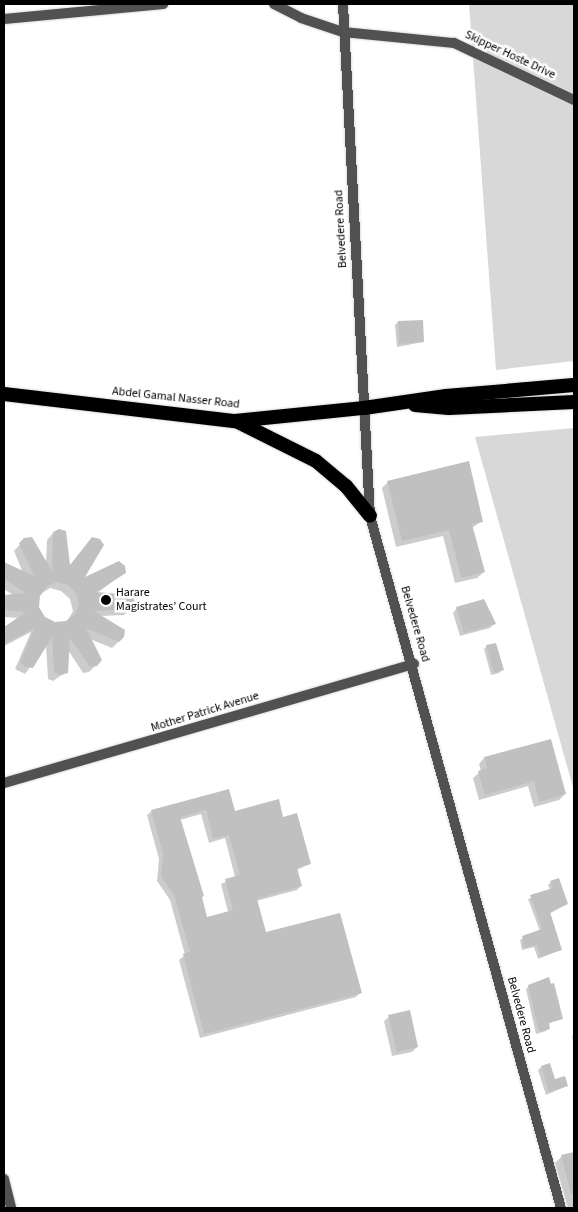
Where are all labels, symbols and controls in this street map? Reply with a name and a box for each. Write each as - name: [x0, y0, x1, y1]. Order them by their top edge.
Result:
- street label: Skipper Hoste Drive: [462, 28, 558, 82]
- street label: Belvedere Road: [332, 190, 350, 268]
- street label: Abdel Gamal Nasser Road: [111, 384, 241, 412]
- street label: Belvedere Road: [397, 584, 433, 664]
- place label: Harare Magistrates’ Court: [116, 586, 207, 614]
- marker: Harare Magistrates’ Court: [100, 594, 112, 606]
- street label: Mother Patrick Avenue: [149, 689, 261, 735]
- street label: Belvedere Road: [504, 975, 538, 1055]

